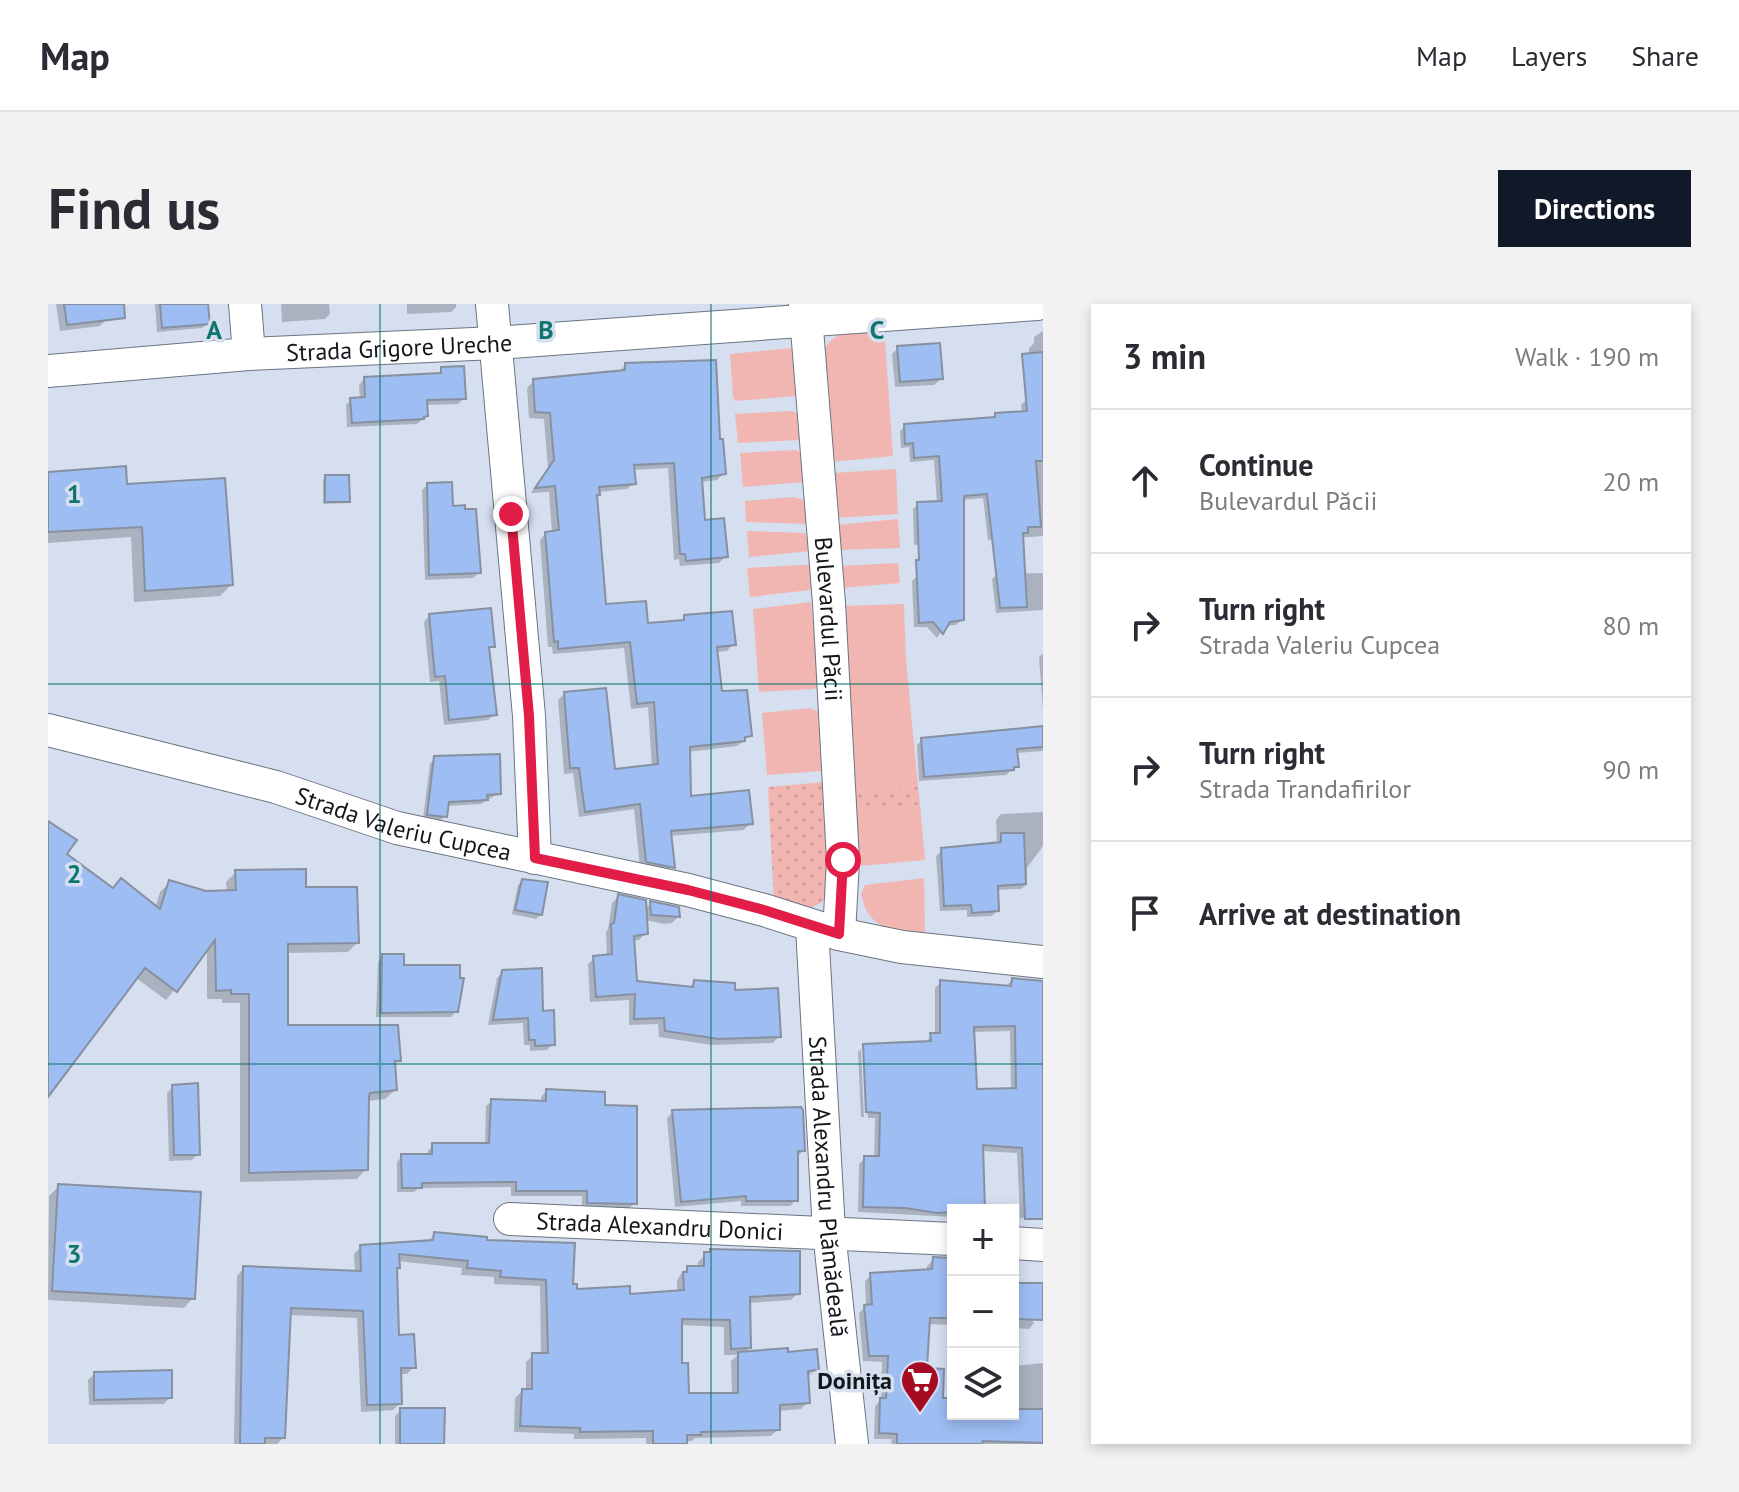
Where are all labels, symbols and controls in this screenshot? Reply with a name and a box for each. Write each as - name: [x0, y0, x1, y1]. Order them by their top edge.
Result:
- text: Map: [40, 31, 110, 80]
- text: Map: [1416, 37, 1467, 74]
- text: Layers: [1511, 37, 1587, 74]
- text: Share: [1631, 37, 1699, 74]
- button: Directions: [1498, 170, 1691, 247]
- text: Find us: [48, 172, 220, 244]
- text: A: [206, 313, 222, 346]
- text: B: [538, 313, 554, 346]
- text: C: [870, 313, 884, 346]
- street label: Strada Grigore Ureche: [286, 326, 513, 368]
- text: 3 min: [1123, 334, 1206, 378]
- text: Walk · 190 m: [1515, 340, 1659, 373]
- text: Continue: [1199, 445, 1313, 484]
- icon: ahead: [1123, 459, 1167, 503]
- text: 20 m: [1603, 465, 1659, 498]
- text: 1: [67, 477, 81, 510]
- text: Bulevardul Păcii: [1199, 484, 1377, 517]
- route end: [493, 496, 529, 532]
- street label: Bulevardul Păcii: [808, 536, 850, 702]
- text: Turn right: [1199, 589, 1325, 628]
- icon: right: [1123, 603, 1167, 647]
- text: 80 m: [1603, 609, 1659, 642]
- text: Strada Valeriu Cupcea: [1199, 628, 1440, 661]
- text: Turn right: [1199, 733, 1325, 772]
- icon: right: [1123, 747, 1167, 791]
- text: 90 m: [1603, 753, 1659, 786]
- text: Strada Trandafirilor: [1199, 772, 1411, 805]
- street label: Strada Valeriu Cupcea: [292, 779, 514, 867]
- route start: [825, 842, 861, 878]
- text: 2: [67, 857, 81, 890]
- icon: arrive: [1123, 891, 1167, 935]
- text: Arrive at destination: [1199, 894, 1461, 933]
- street label: Strada Alexandru Plămădeală: [803, 1035, 856, 1338]
- map controls: [947, 1204, 1019, 1420]
- button: +: [947, 1204, 1019, 1276]
- street label: Strada Alexandru Donici: [536, 1205, 784, 1247]
- text: 3: [67, 1237, 81, 1270]
- button: −: [947, 1276, 1019, 1348]
- button: layers: [947, 1348, 1019, 1420]
- supermarket icon: Doinița: [899, 1359, 941, 1414]
- place label: Doinița: [817, 1365, 892, 1396]

